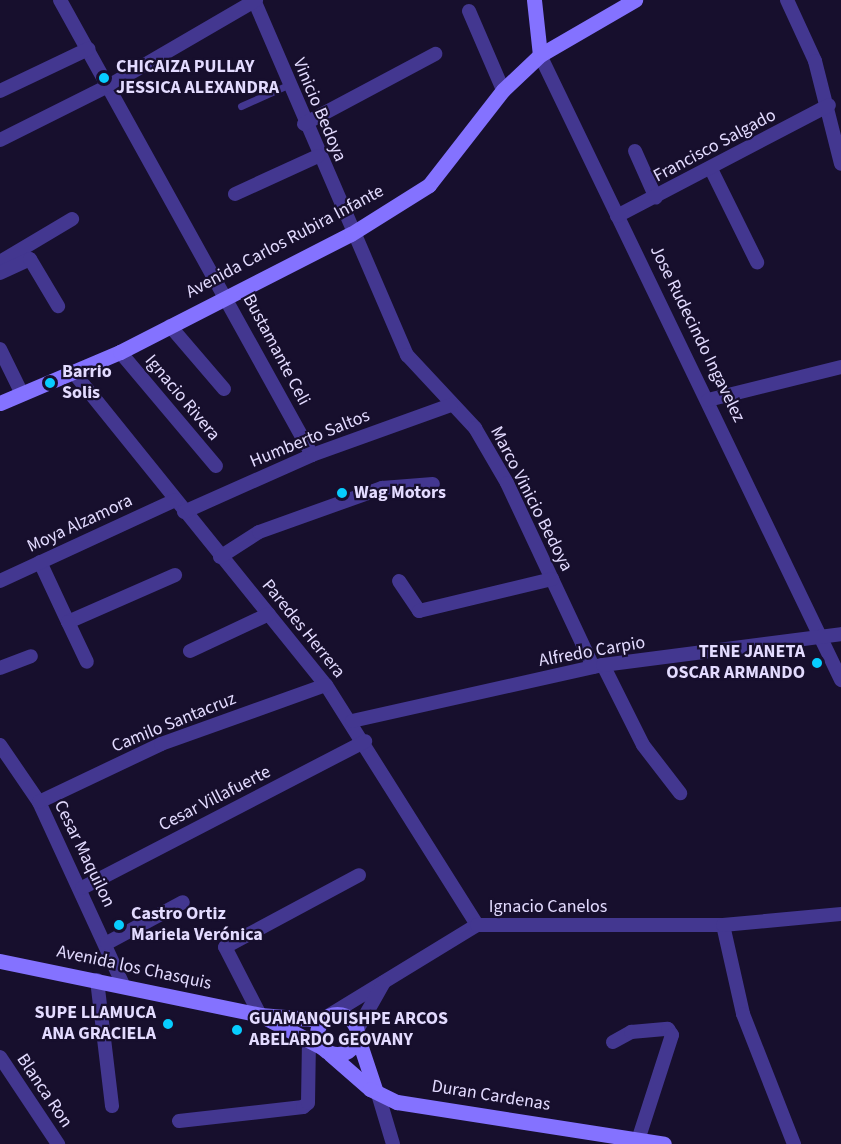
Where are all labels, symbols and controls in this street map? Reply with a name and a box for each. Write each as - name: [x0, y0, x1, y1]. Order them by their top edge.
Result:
- street label: Vinicio Bedoya: [288, 55, 350, 165]
- place label: CHICAIZA PULLAY JESSICA ALEXANDRA: [116, 57, 279, 100]
- marker: CHICAIZA PULLAY JESSICA ALEXANDRA: [97, 71, 111, 85]
- street label: Francisco Salgado: [650, 105, 780, 187]
- street label: Avenida Carlos Rubira Infante: [182, 181, 388, 303]
- street label: Jose Rudecindo Ingavelez: [645, 242, 749, 426]
- street label: Bustamante Celi: [238, 291, 314, 409]
- street label: Ignacio Rivera: [140, 351, 224, 445]
- place label: Barrio Solis: [62, 362, 112, 404]
- marker: Barrio Solis: [43, 376, 57, 390]
- street label: Humberto Saltos: [247, 405, 373, 473]
- street label: Marco Vinicio Bedoya: [485, 423, 577, 575]
- place label: Wag Motors: [354, 482, 446, 504]
- marker: Wag Motors: [335, 486, 349, 500]
- street label: Moya Alzamora: [24, 490, 136, 558]
- street label: Paredes Herrera: [257, 575, 349, 683]
- street label: Alfredo Carpio: [537, 632, 647, 672]
- place label: TENE JANETA OSCAR ARMANDO: [666, 642, 805, 684]
- marker: TENE JANETA OSCAR ARMANDO: [810, 656, 824, 670]
- street label: Camilo Santacruz: [109, 688, 239, 758]
- street label: Cesar Villafuerte: [155, 762, 275, 836]
- street label: Cesar Maquilon: [49, 797, 119, 911]
- street label: Ignacio Canelos: [489, 896, 607, 918]
- place label: Castro Ortiz Mariela Verónica: [131, 904, 263, 946]
- marker: Castro Ortiz Mariela Verónica: [112, 918, 126, 932]
- street label: Avenida los Chasquis: [55, 941, 213, 995]
- place label: SUPE LLAMUCA ANA GRACIELA: [35, 1003, 156, 1046]
- place label: GUAMANQUISHPE ARCOS ABELARDO GEOVANY: [249, 1009, 448, 1052]
- marker: SUPE LLAMUCA ANA GRACIELA: [161, 1017, 175, 1031]
- marker: GUAMANQUISHPE ARCOS ABELARDO GEOVANY: [230, 1023, 244, 1037]
- street label: Blanca Ron: [11, 1050, 77, 1132]
- street label: Duran Cardenas: [430, 1076, 552, 1116]

